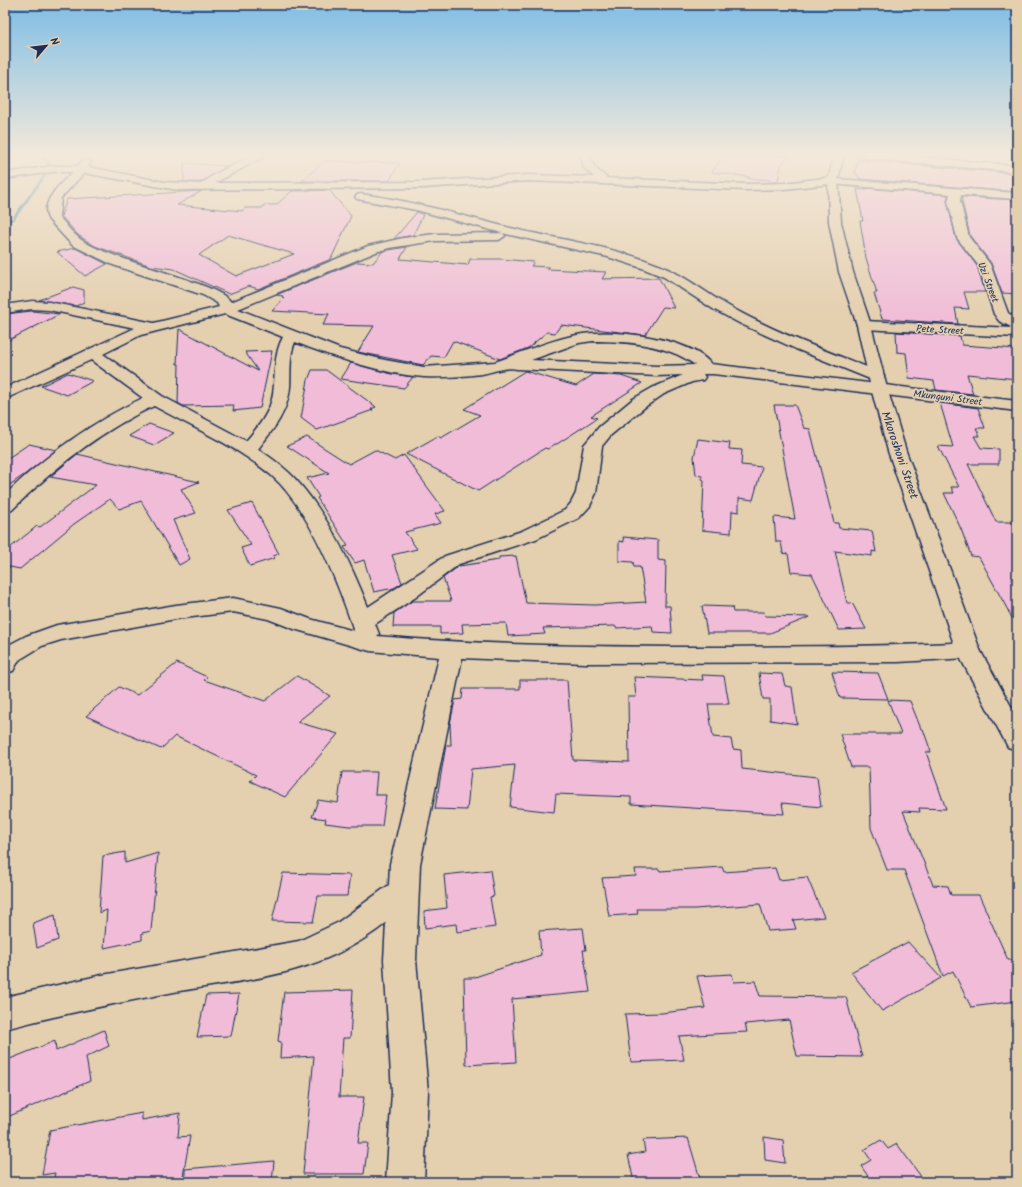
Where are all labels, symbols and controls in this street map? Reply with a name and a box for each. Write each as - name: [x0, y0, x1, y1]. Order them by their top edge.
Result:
- north arrow: [26, 26, 66, 66]
- text: N: [44, 34, 64, 49]
- street label: Uzi Street: [973, 260, 1003, 305]
- street label: Pete Street: [916, 321, 964, 339]
- street label: Mkunguni Street: [912, 386, 983, 410]
- street label: Mkoroshoni Street: [876, 409, 924, 502]

